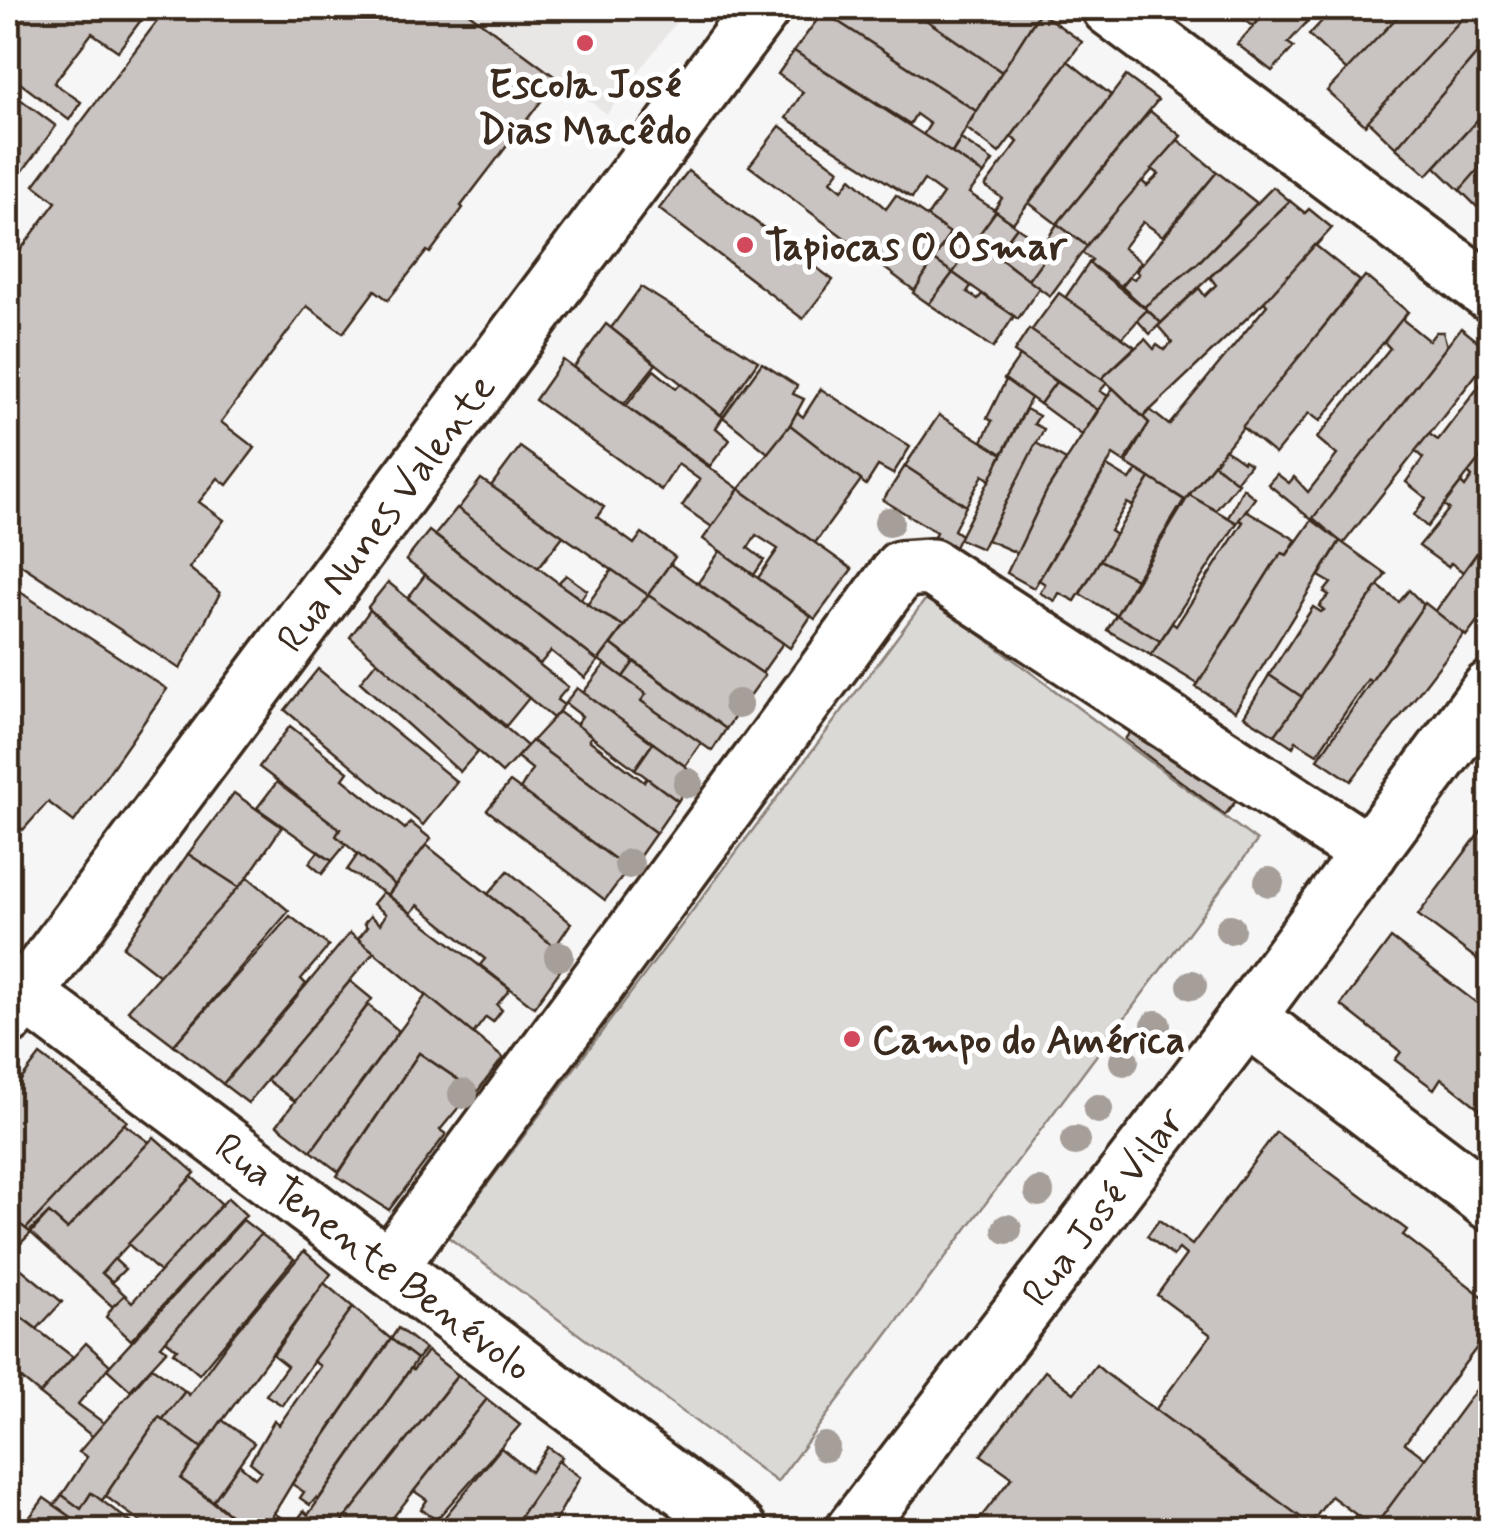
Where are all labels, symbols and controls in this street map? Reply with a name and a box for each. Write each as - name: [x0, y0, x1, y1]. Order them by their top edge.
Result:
- marker: Escola José Dias Macêdo: [574, 32, 596, 54]
- place label: Escola José Dias Macêdo: [478, 60, 692, 158]
- place label: Tapiocas O Osmar: [765, 222, 1068, 274]
- marker: Tapiocas O Osmar: [734, 234, 756, 256]
- street label: Rua Nunes Valente: [266, 364, 509, 664]
- place label: Campo do América: [872, 1016, 1185, 1068]
- marker: Campo do América: [841, 1028, 863, 1050]
- street label: Rua José Vilar: [1012, 1097, 1198, 1318]
- street label: Rua Tenente Benévolo: [203, 1122, 542, 1394]

